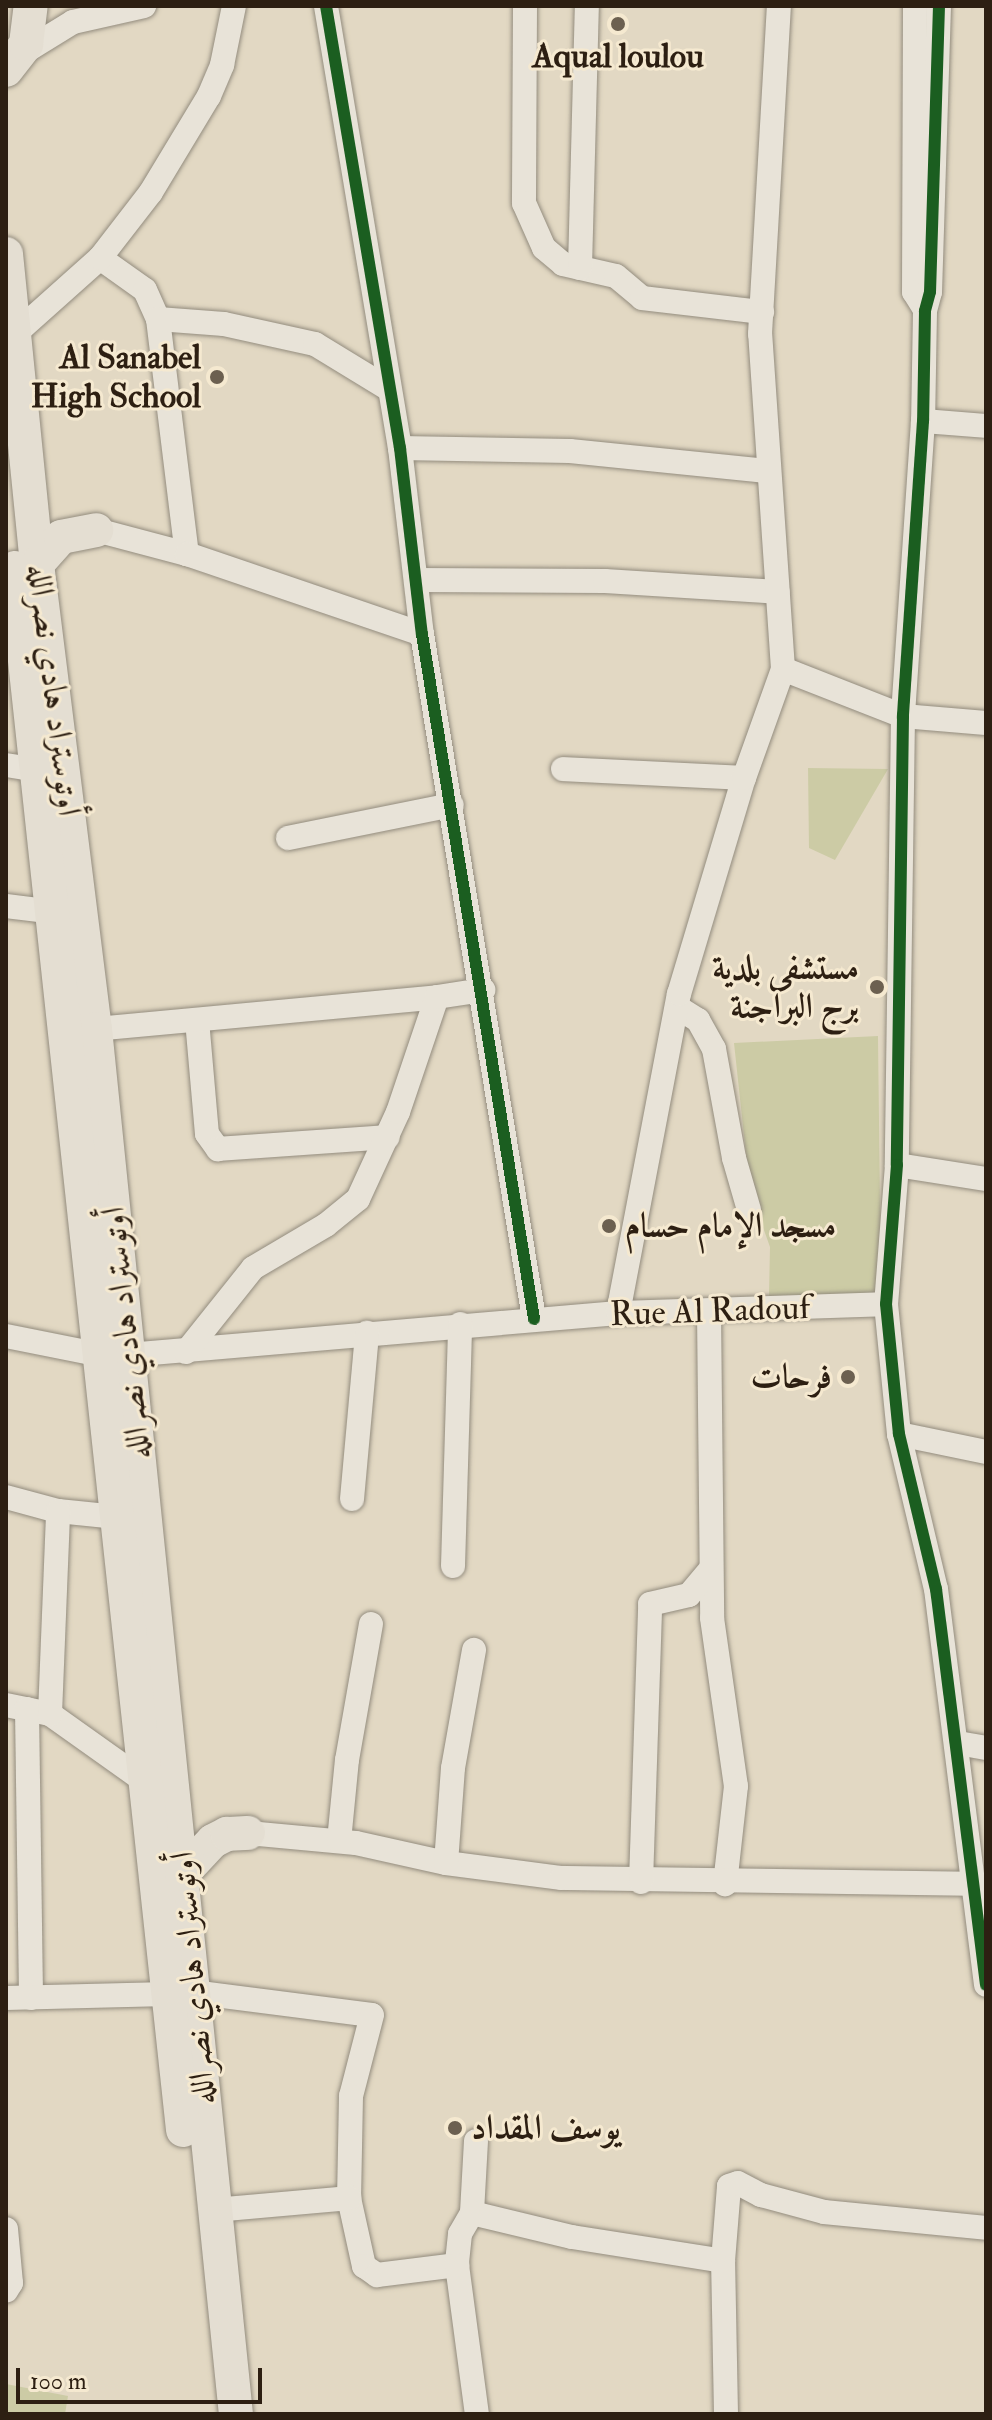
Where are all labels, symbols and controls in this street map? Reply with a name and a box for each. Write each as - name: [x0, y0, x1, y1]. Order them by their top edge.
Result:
- marker: Aqual loulou: [609, 15, 627, 33]
- place label: Aqual loulou: [532, 37, 704, 77]
- place label: Al Sanabel High School: [31, 337, 201, 416]
- marker: Al Sanabel High School: [208, 368, 226, 386]
- street label: أوتوستراد هادي نصرالله: [18, 561, 90, 819]
- place label: مستشفی بلدیة برج البراجنة: [712, 947, 859, 1026]
- marker: مستشفی بلدیة برج البراجنة: [866, 976, 888, 998]
- street label: أوتوستراد هادي نصرالله: [92, 1205, 160, 1461]
- place label: مسجد الإمام حسام: [625, 1206, 836, 1246]
- marker: مسجد الإمام حسام: [600, 1217, 618, 1235]
- street label: Rue Al Radouf: [609, 1287, 811, 1335]
- place label: فرحات: [750, 1357, 832, 1397]
- marker: فرحات: [839, 1368, 857, 1386]
- street label: أوتوستراد هادي نصرالله: [162, 1850, 224, 2106]
- place label: يوسف المقداد: [471, 2108, 621, 2148]
- marker: يوسف المقداد: [446, 2119, 464, 2137]
- scale bar: [20, 2352, 266, 2402]
- text: 100 m: [30, 2366, 87, 2397]

